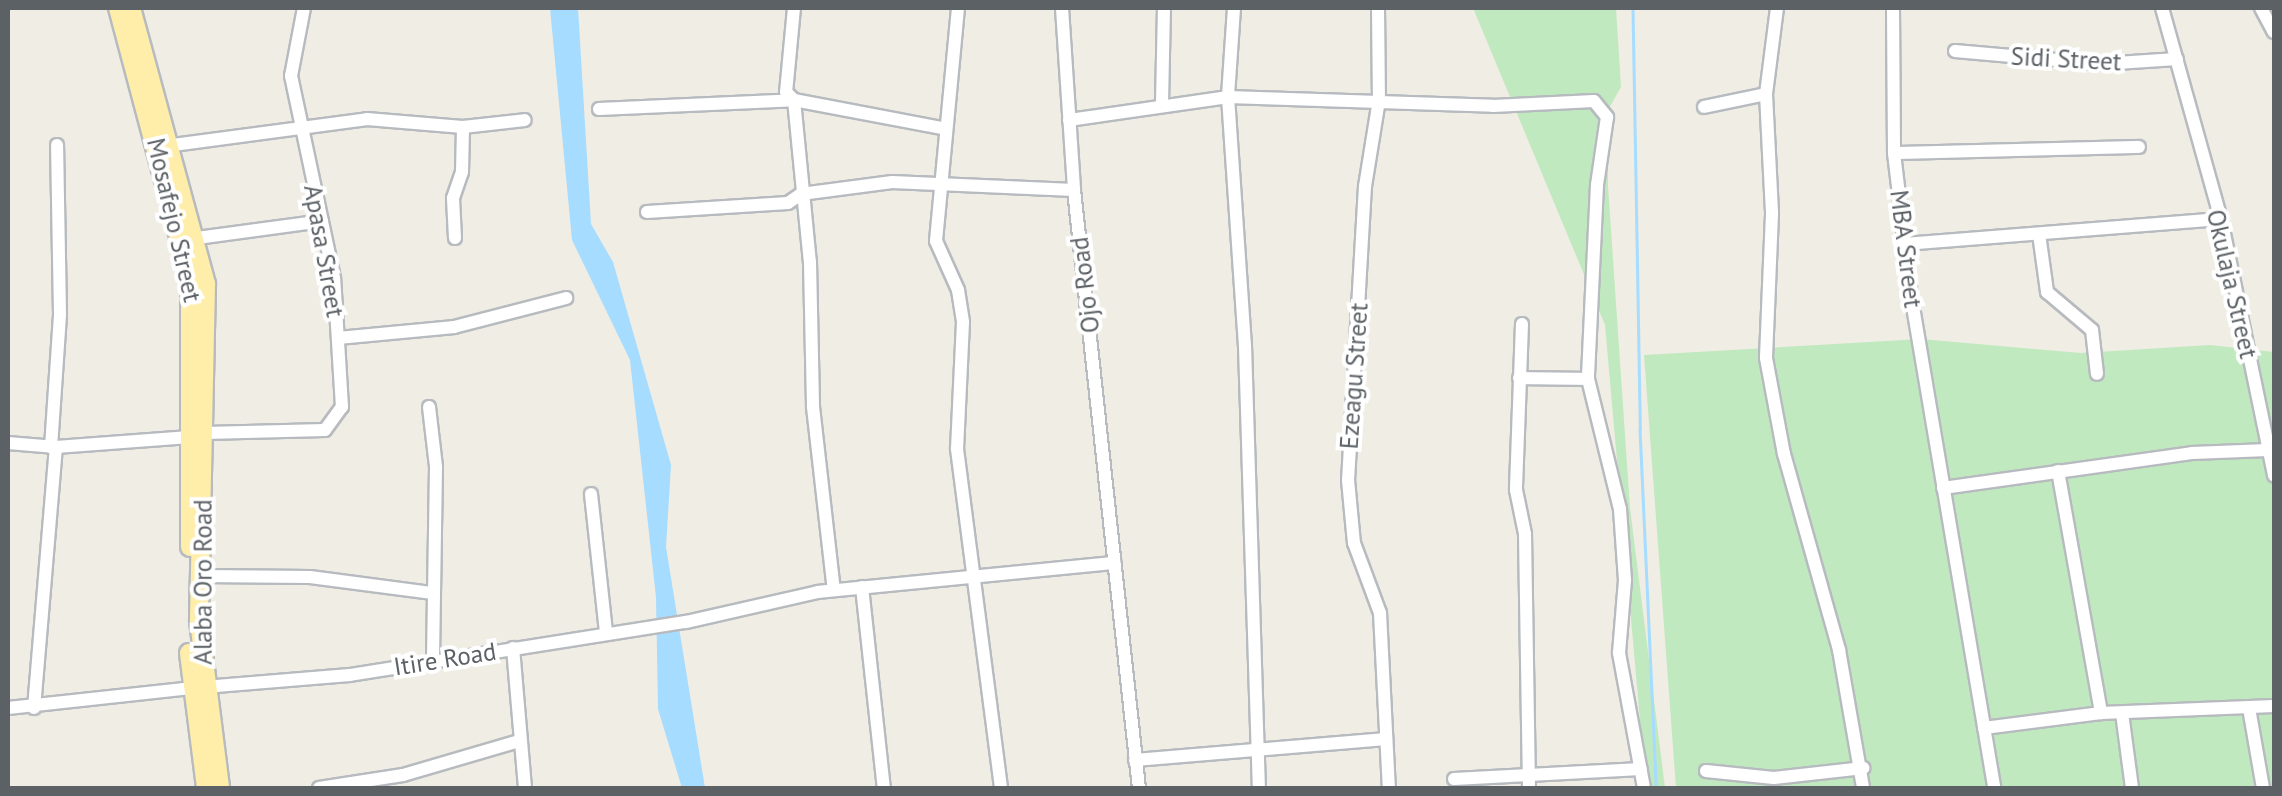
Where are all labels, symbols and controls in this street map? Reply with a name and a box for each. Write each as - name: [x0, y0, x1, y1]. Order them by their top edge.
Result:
- street label: Sidi Street: [2010, 41, 2122, 77]
- street label: Mosafejo Street: [141, 135, 207, 305]
- street label: Apasa Street: [298, 182, 350, 320]
- street label: MBA Street: [1884, 188, 1928, 310]
- street label: Okulaja Street: [2200, 207, 2264, 361]
- street label: Ojo Road: [1064, 235, 1106, 335]
- street label: Ezeagu Street: [1334, 302, 1374, 450]
- street label: Alaba Oro Road: [188, 499, 218, 665]
- street label: Itire Road: [392, 636, 498, 682]

